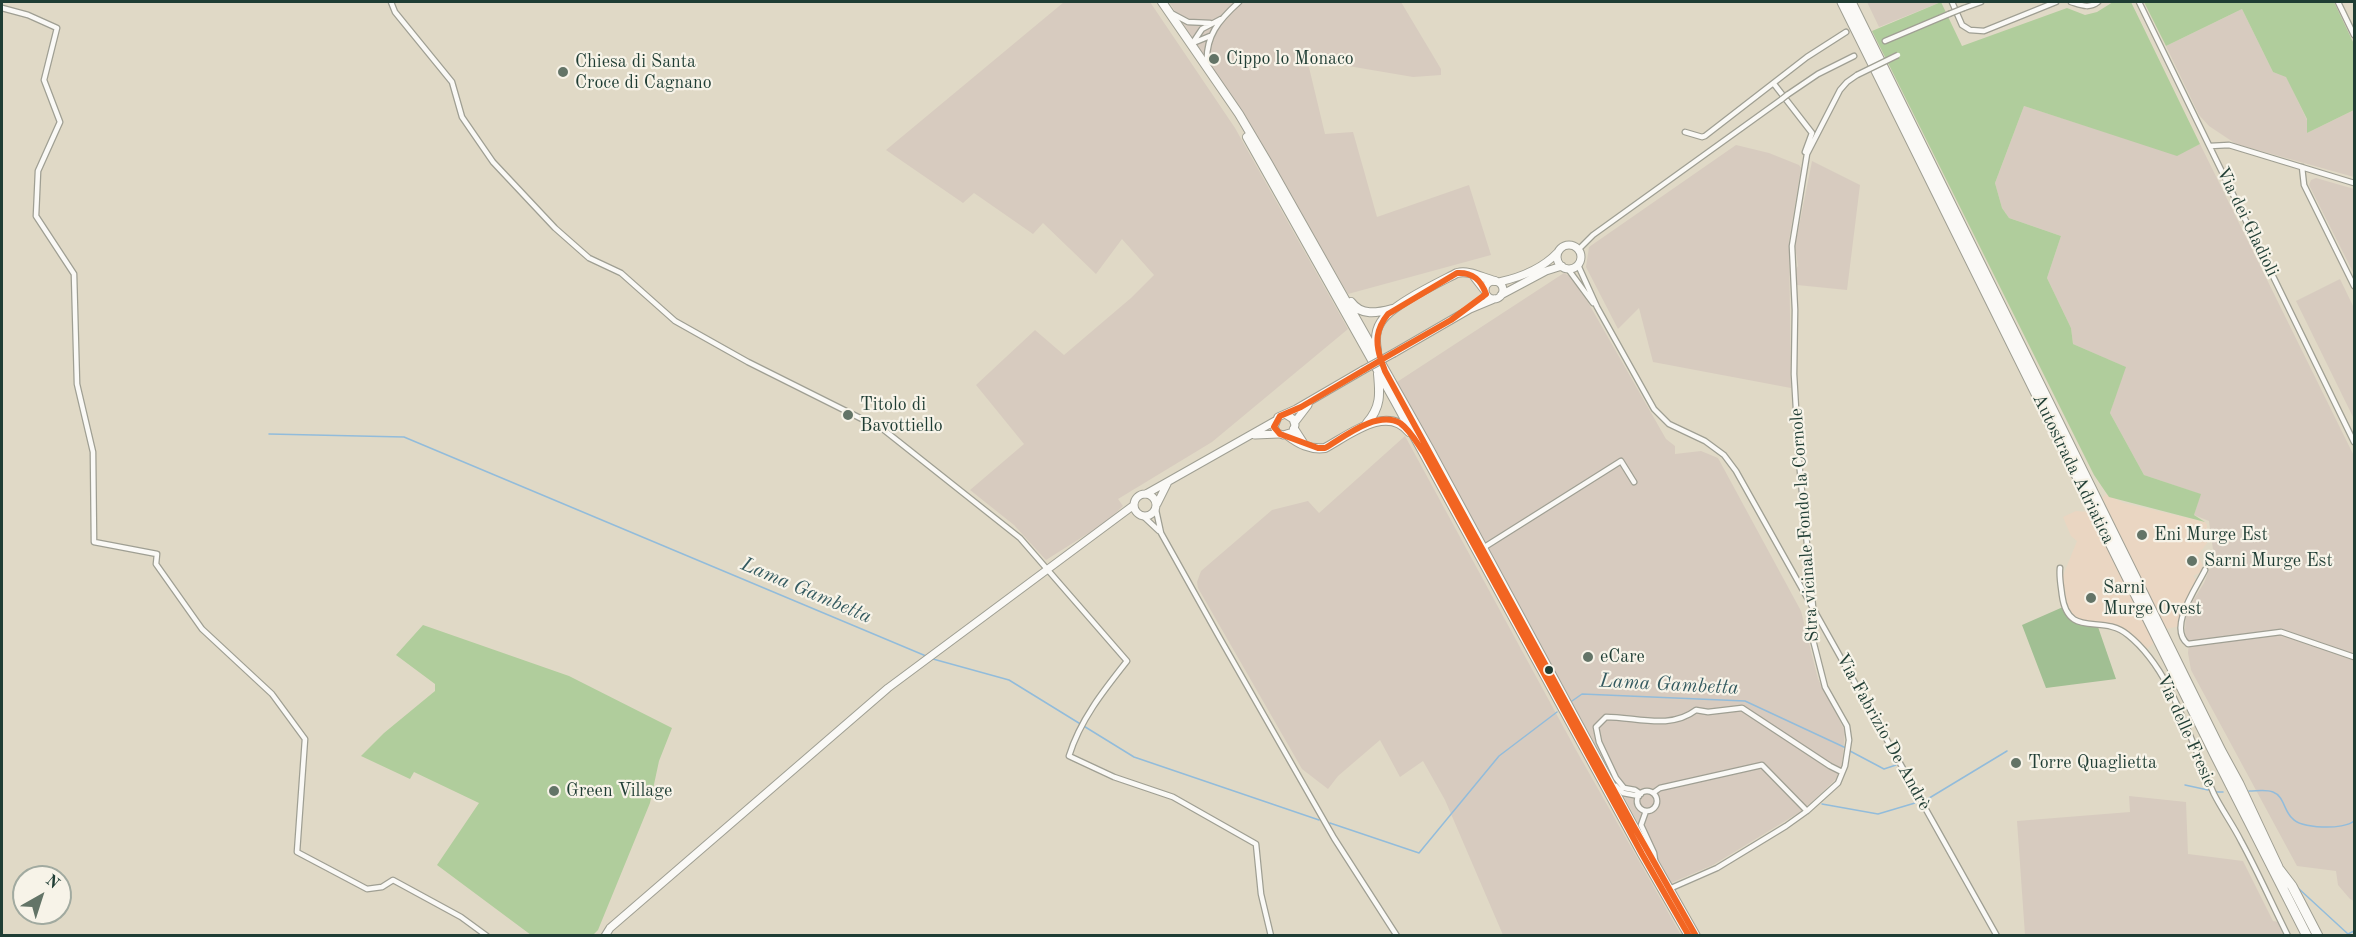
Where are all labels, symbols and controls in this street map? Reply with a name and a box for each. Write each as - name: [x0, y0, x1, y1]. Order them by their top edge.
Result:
- place label: Cippo lo Monaco: [1226, 48, 1354, 70]
- place label: Chiesa di Santa Croce di Cagnano: [575, 51, 712, 94]
- marker: Cippo lo Monaco: [1207, 52, 1221, 66]
- marker: Chiesa di Santa Croce di Cagnano: [556, 65, 570, 79]
- street label: Via dei Gladioli: [2211, 164, 2283, 280]
- street label: Autostrada Adriatica: [2027, 390, 2119, 548]
- place label: Titolo di Bavottiello: [860, 394, 943, 436]
- street label: Stra vicinale Fondo la Cornole: [1786, 407, 1824, 643]
- marker: Titolo di Bavottiello: [841, 408, 855, 422]
- place label: Eni Murge Est: [2154, 524, 2268, 546]
- marker: Eni Murge Est: [2135, 528, 2149, 542]
- place label: Sarni Murge Est: [2204, 550, 2333, 572]
- water label: Lama Gambetta: [737, 553, 875, 629]
- marker: Sarni Murge Est: [2185, 554, 2199, 568]
- place label: Sarni Murge Ovest: [2103, 577, 2202, 620]
- marker: Sarni Murge Ovest: [2084, 591, 2098, 605]
- place label: eCare: [1600, 646, 1645, 668]
- marker: eCare: [1581, 650, 1595, 664]
- street label: Via Fabrizio De Andrè: [1831, 650, 1935, 814]
- unlabelled marker: [1543, 664, 1555, 676]
- water label: Lama Gambetta: [1599, 669, 1739, 701]
- street label: Via delle Fresie: [2151, 671, 2221, 791]
- place label: Torre Quaglietta: [2028, 752, 2157, 774]
- marker: Torre Quaglietta: [2009, 756, 2023, 770]
- place label: Green Village: [566, 780, 672, 802]
- marker: Green Village: [547, 784, 561, 798]
- north arrow: [12, 865, 72, 925]
- text: N: [42, 872, 62, 893]

